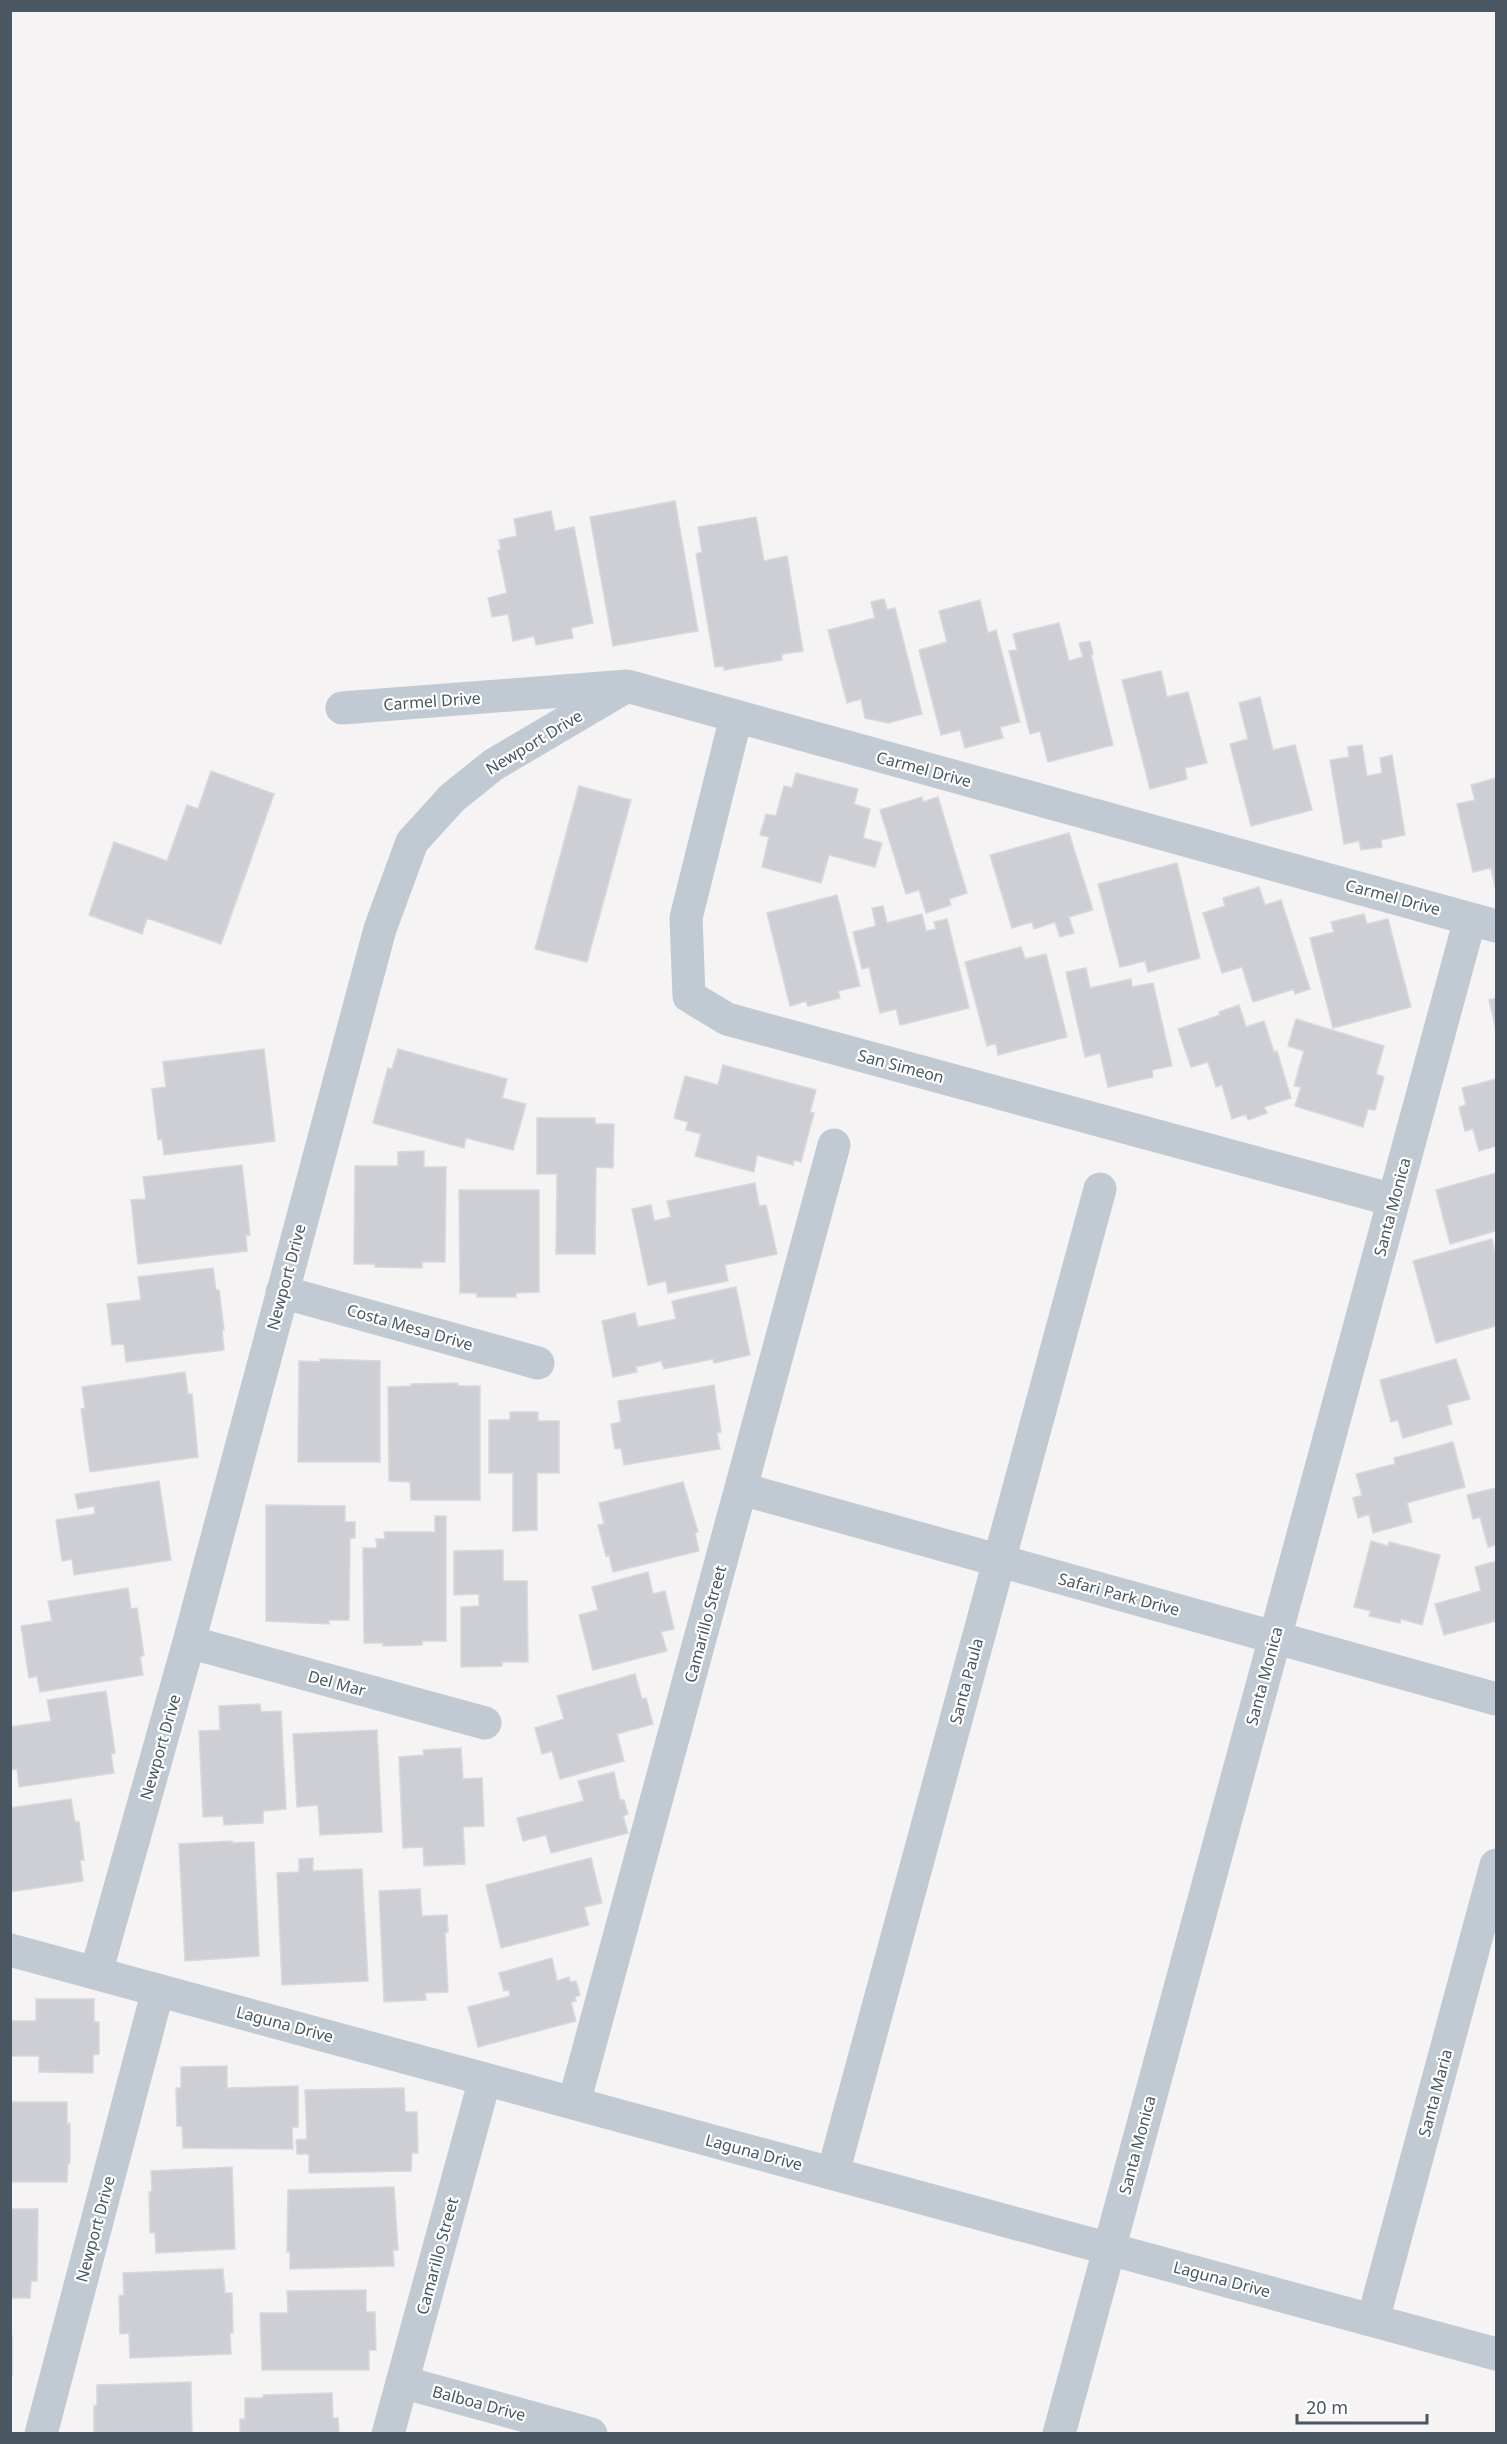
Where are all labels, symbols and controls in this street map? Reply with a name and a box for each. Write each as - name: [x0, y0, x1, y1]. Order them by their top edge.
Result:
- street label: Carmel Drive: [383, 687, 481, 715]
- street label: Newport Drive: [482, 704, 586, 780]
- street label: Carmel Drive: [874, 746, 974, 792]
- street label: Carmel Drive: [1343, 874, 1443, 920]
- street label: San Simeon: [856, 1044, 946, 1088]
- street label: Santa Monica: [1368, 1155, 1416, 1259]
- street label: Newport Drive: [261, 1221, 311, 1333]
- street label: Costa Mesa Drive: [344, 1298, 476, 1356]
- street label: Camarillo Street: [679, 1563, 731, 1685]
- street label: Safari Park Drive: [1056, 1567, 1182, 1621]
- street label: Santa Monica: [1240, 1624, 1288, 1728]
- street label: Santa Paula: [944, 1636, 988, 1726]
- street label: Del Mar: [306, 1665, 369, 1701]
- street label: Newport Drive: [134, 1692, 186, 1802]
- street label: Laguna Drive: [234, 2000, 336, 2048]
- street label: Santa Maria: [1413, 2047, 1457, 2139]
- street label: Santa Monica: [1113, 2093, 1161, 2197]
- street label: Laguna Drive: [703, 2128, 805, 2176]
- street label: Newport Drive: [70, 2173, 120, 2285]
- street label: Camarillo Street: [411, 2195, 463, 2317]
- street label: Laguna Drive: [1171, 2255, 1273, 2303]
- street label: Balboa Drive: [430, 2380, 528, 2426]
- scale bar: [1297, 2387, 1428, 2425]
- text: 20 m: [1306, 2395, 1348, 2419]

